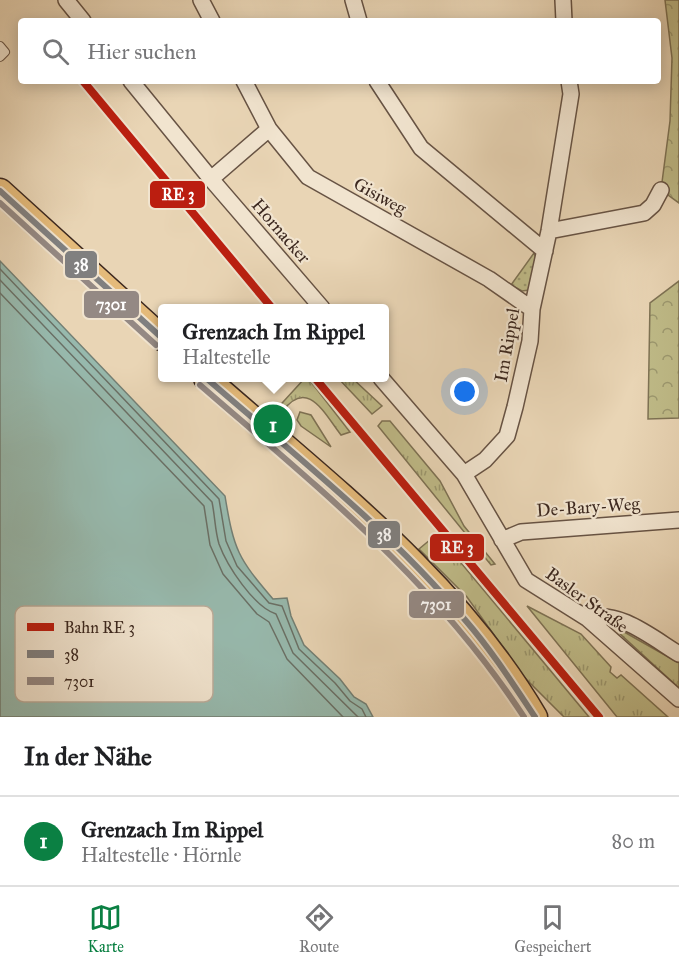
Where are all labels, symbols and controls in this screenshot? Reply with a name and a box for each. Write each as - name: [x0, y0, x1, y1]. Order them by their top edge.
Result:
- search box: [18, 18, 661, 84]
- icon: search: [39, 35, 72, 68]
- text: Hier suchen: [87, 38, 196, 65]
- street label: Gisiweg: [349, 173, 411, 221]
- line badge: RE 3: [149, 180, 206, 209]
- text: RE 3: [162, 185, 194, 205]
- street label: Hornacker: [247, 194, 315, 268]
- line badge: 38: [64, 250, 98, 279]
- text: 38: [74, 255, 88, 275]
- line badge: 7301: [83, 290, 140, 319]
- text: 7301: [96, 295, 127, 315]
- popup: [158, 304, 389, 382]
- street label: Im Rippel: [490, 306, 524, 384]
- text: Grenzach Im Rippel: [182, 318, 365, 345]
- text: Haltestelle: [182, 345, 271, 369]
- your location: [450, 377, 479, 406]
- pin: 1: [254, 402, 292, 446]
- street label: De-Bary-Weg: [536, 492, 641, 523]
- line badge: 38: [367, 520, 401, 549]
- text: 38: [377, 525, 391, 545]
- line badge: RE 3: [429, 533, 485, 562]
- text: RE 3: [441, 538, 473, 558]
- street label: Basler Straße: [541, 563, 633, 637]
- line badge: 7301: [408, 590, 465, 619]
- text: 7301: [421, 595, 452, 615]
- legend: [15, 606, 213, 702]
- text: Bahn RE 3: [64, 618, 135, 637]
- text: 38: [64, 645, 79, 664]
- text: 7301: [64, 672, 94, 691]
- text: In der Nähe: [24, 740, 152, 772]
- text: Grenzach Im Rippel: [81, 816, 263, 843]
- text: 1: [40, 829, 47, 853]
- text: 80 m: [612, 829, 655, 853]
- text: Haltestelle · Hörnle: [81, 843, 241, 867]
- tab: Karte: [88, 901, 124, 956]
- tab: Route: [299, 901, 339, 956]
- tab: Gespeichert: [514, 901, 591, 956]

